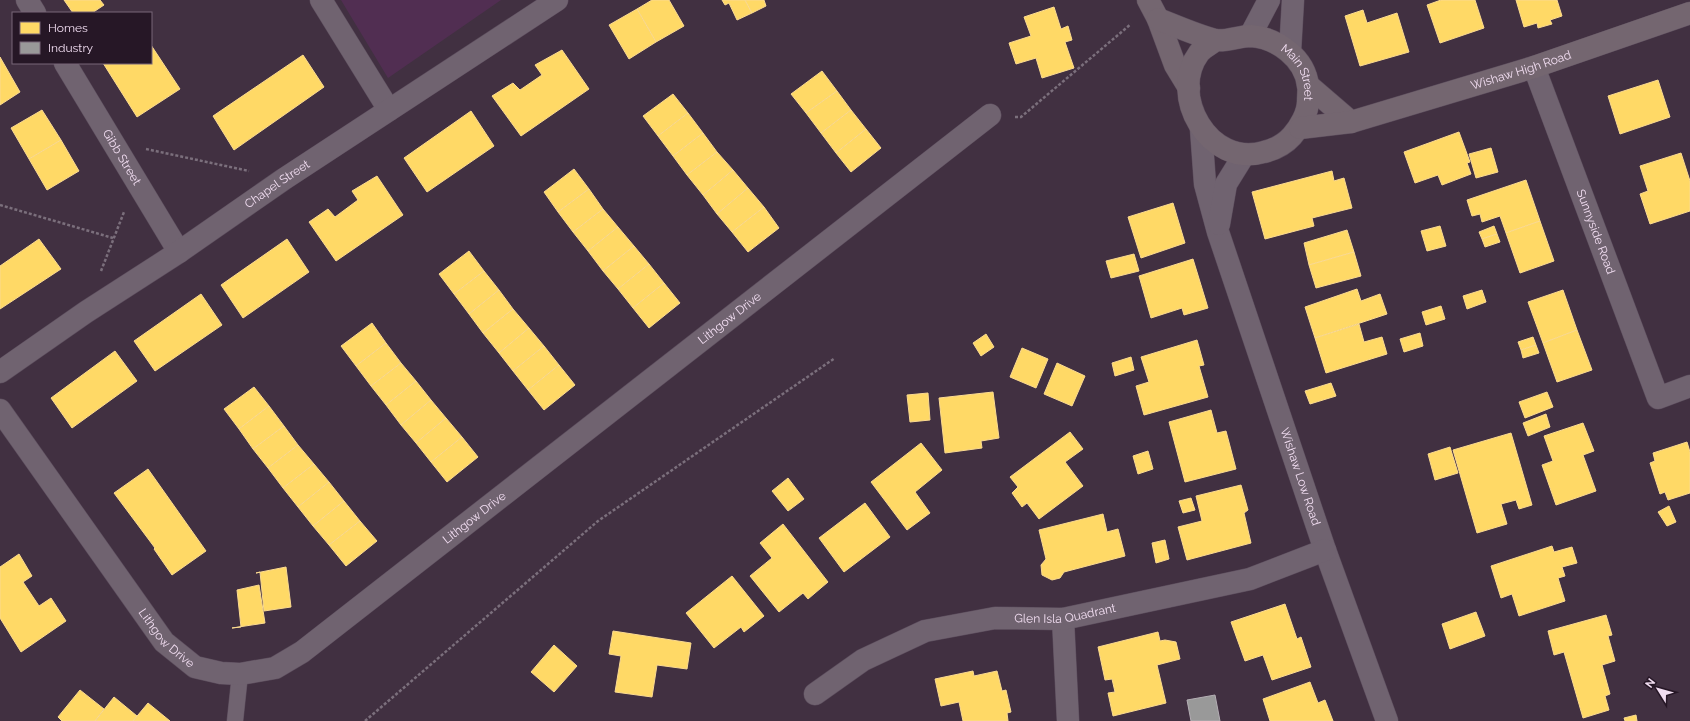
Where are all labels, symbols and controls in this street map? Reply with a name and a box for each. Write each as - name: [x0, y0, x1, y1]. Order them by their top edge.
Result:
- legend: [12, 12, 152, 64]
- text: Homes: [48, 21, 88, 35]
- text: Industry: [48, 41, 94, 55]
- street label: Main Street: [1278, 41, 1316, 101]
- street label: Wishaw High Road: [1469, 48, 1573, 93]
- street label: Gibb Street: [100, 127, 144, 188]
- street label: Chapel Street: [242, 157, 312, 211]
- street label: Sunnyside Road: [1573, 187, 1618, 276]
- street label: Lithgow Drive: [695, 289, 764, 347]
- street label: Wishaw Low Road: [1277, 426, 1323, 527]
- street label: Lithgow Drive: [440, 489, 509, 547]
- street label: Glen Isla Quadrant: [1014, 601, 1117, 626]
- street label: Lithgow Drive: [136, 606, 197, 671]
- north arrow: [1638, 669, 1678, 709]
- text: N: [1643, 676, 1658, 691]

